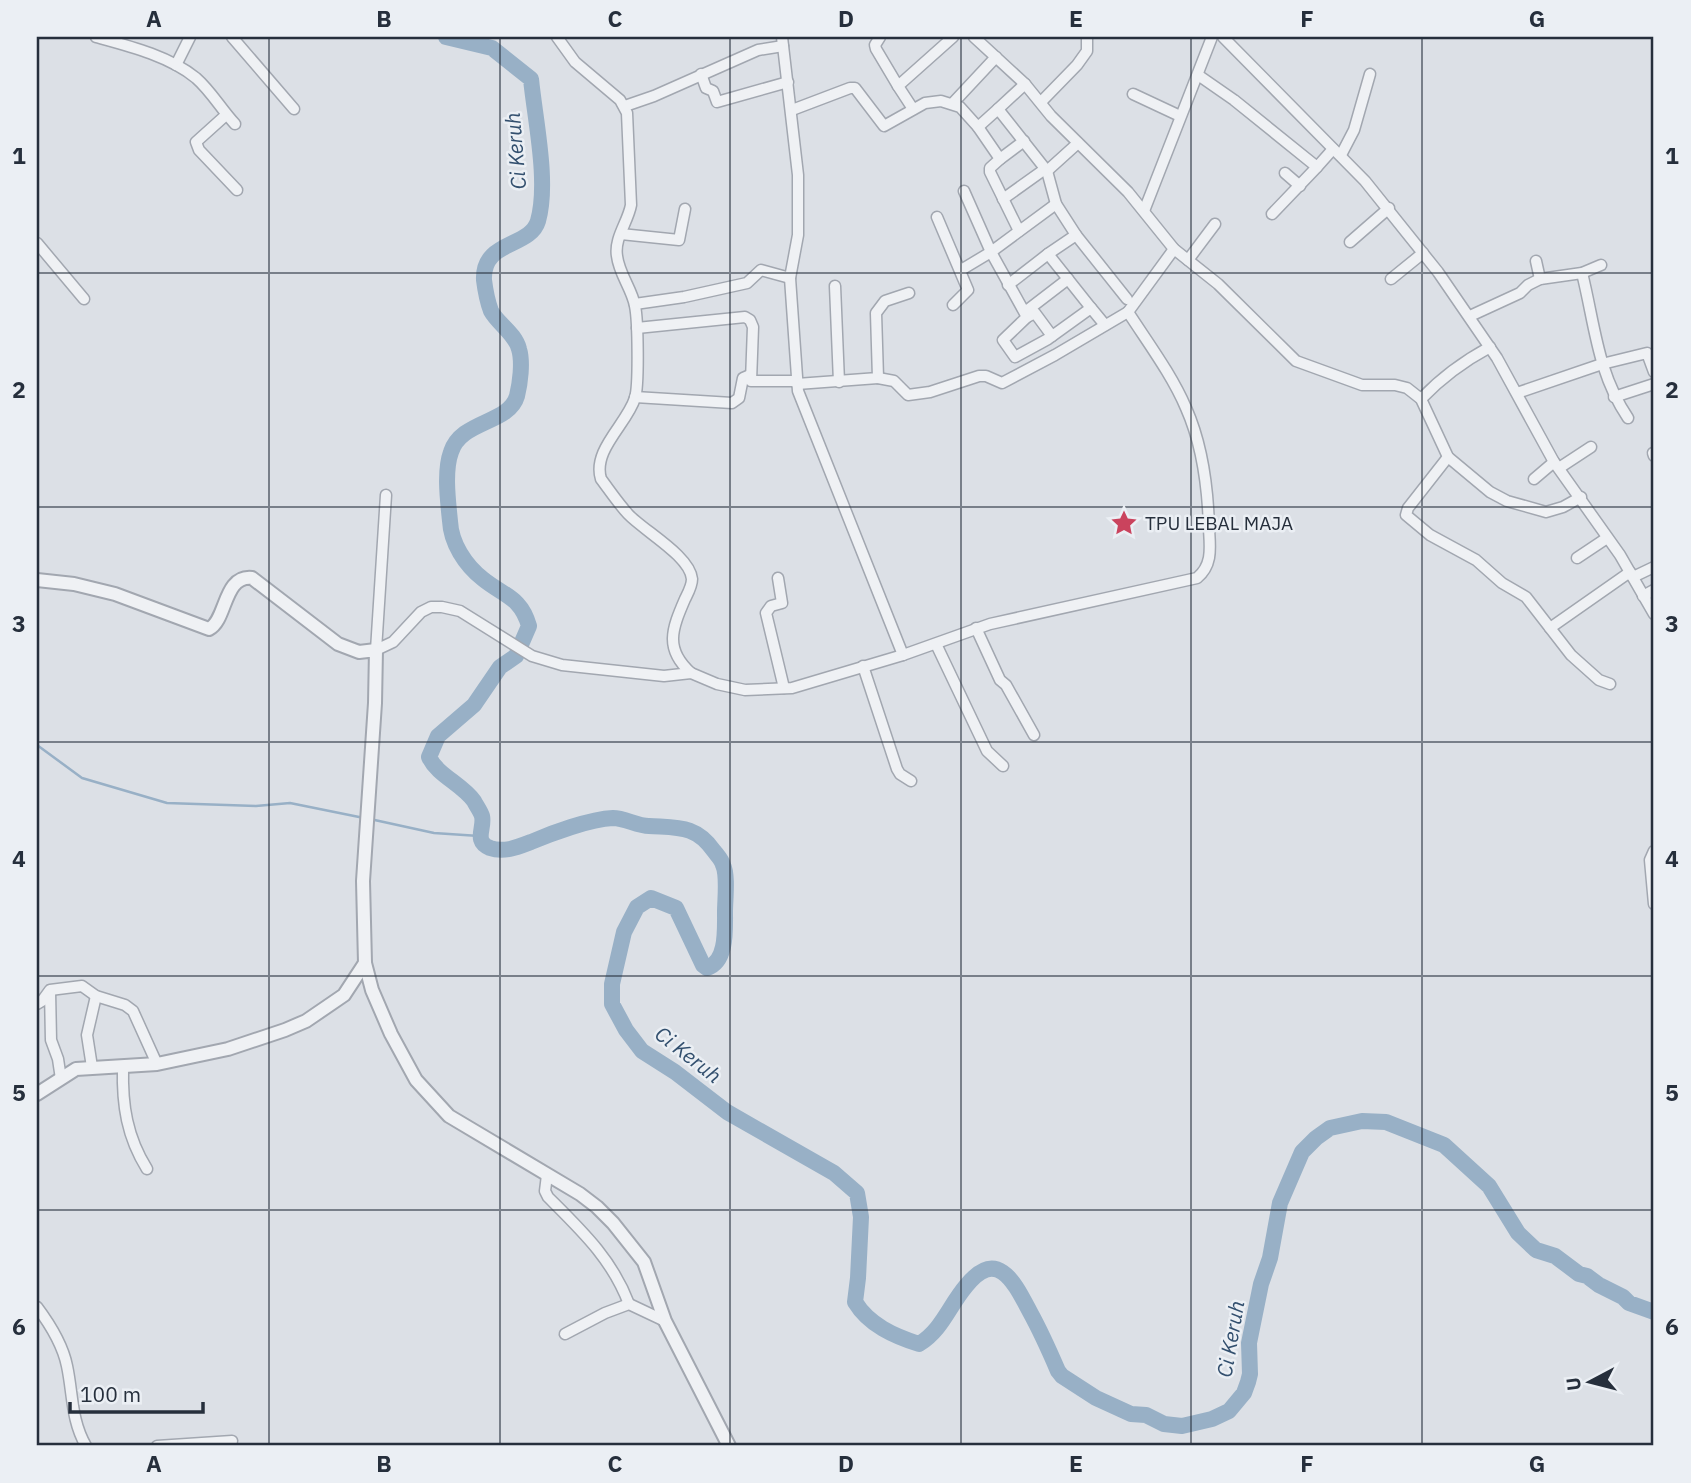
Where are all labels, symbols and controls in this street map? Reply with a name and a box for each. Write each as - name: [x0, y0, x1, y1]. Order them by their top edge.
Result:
- text: A: [146, 3, 162, 33]
- text: B: [376, 3, 392, 33]
- text: C: [608, 3, 623, 33]
- text: D: [838, 3, 854, 33]
- text: E: [1069, 3, 1083, 33]
- text: F: [1300, 3, 1314, 33]
- text: G: [1529, 3, 1545, 33]
- water label: Ci Keruh: [498, 111, 532, 191]
- text: 1: [12, 140, 26, 170]
- text: 1: [1665, 140, 1679, 170]
- text: 2: [12, 374, 26, 404]
- text: 2: [1665, 374, 1679, 404]
- place icon: TPU LEBAL MAJA: [1109, 508, 1139, 538]
- place label: TPU LEBAL MAJA: [1145, 511, 1293, 535]
- text: 3: [12, 608, 26, 638]
- text: 3: [1665, 608, 1679, 638]
- text: 4: [12, 843, 26, 873]
- text: 4: [1665, 843, 1679, 873]
- water label: Ci Keruh: [650, 1019, 728, 1089]
- text: 5: [12, 1077, 26, 1107]
- text: 5: [1665, 1077, 1679, 1107]
- water label: Ci Keruh: [1210, 1298, 1251, 1379]
- text: 6: [12, 1311, 26, 1341]
- text: 6: [1665, 1311, 1679, 1341]
- north arrow: [1554, 1346, 1624, 1416]
- scale bar: [70, 1371, 203, 1415]
- text: U: [1560, 1376, 1586, 1392]
- text: 100 m: [80, 1380, 141, 1408]
- text: A: [146, 1448, 162, 1478]
- text: B: [376, 1448, 392, 1478]
- text: C: [608, 1448, 623, 1478]
- text: D: [838, 1448, 854, 1478]
- text: E: [1069, 1448, 1083, 1478]
- text: F: [1300, 1448, 1314, 1478]
- text: G: [1529, 1448, 1545, 1478]

